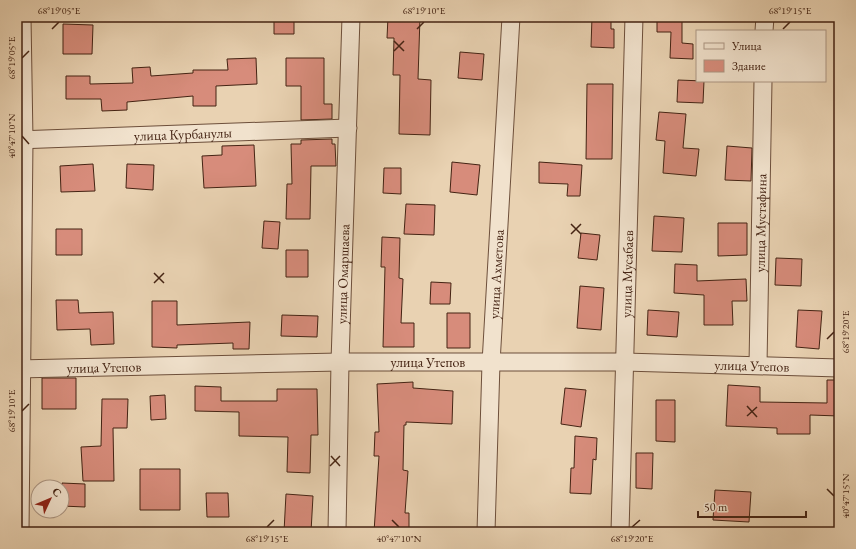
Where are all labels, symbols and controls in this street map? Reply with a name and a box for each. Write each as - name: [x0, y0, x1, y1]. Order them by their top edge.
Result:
- text: 68°19'05"E: [38, 4, 81, 17]
- text: 68°19'10"E: [403, 4, 446, 17]
- text: 68°19'15"E: [769, 4, 812, 17]
- legend: [696, 30, 826, 82]
- text: 68°19'05"E: [5, 36, 18, 79]
- text: Улица: [731, 38, 762, 54]
- text: Здание: [732, 58, 766, 74]
- text: 40°47'10"N: [5, 113, 18, 158]
- street label: улица Курбанулы: [134, 123, 233, 145]
- street label: улица Мустафина: [751, 173, 770, 273]
- street label: улица Омаршаева: [332, 223, 353, 324]
- street label: улица Ахметова: [485, 229, 508, 320]
- street label: улица Мусабаев: [617, 230, 637, 318]
- text: 68°19'20"E: [839, 310, 852, 353]
- street label: улица Утепов: [391, 353, 465, 371]
- street label: улица Утепов: [714, 356, 790, 376]
- street label: улица Утепов: [66, 357, 142, 377]
- text: 68°19'10"E: [5, 389, 18, 432]
- text: 40°47'15"N: [839, 473, 852, 518]
- north arrow: [30, 479, 70, 519]
- text: С: [49, 484, 65, 500]
- scale bar: [698, 493, 806, 519]
- text: 50 m: [704, 499, 728, 515]
- text: 68°19'15"E: [246, 532, 289, 545]
- text: 40°47'10"N: [377, 532, 422, 545]
- text: 68°19'20"E: [611, 532, 654, 545]

